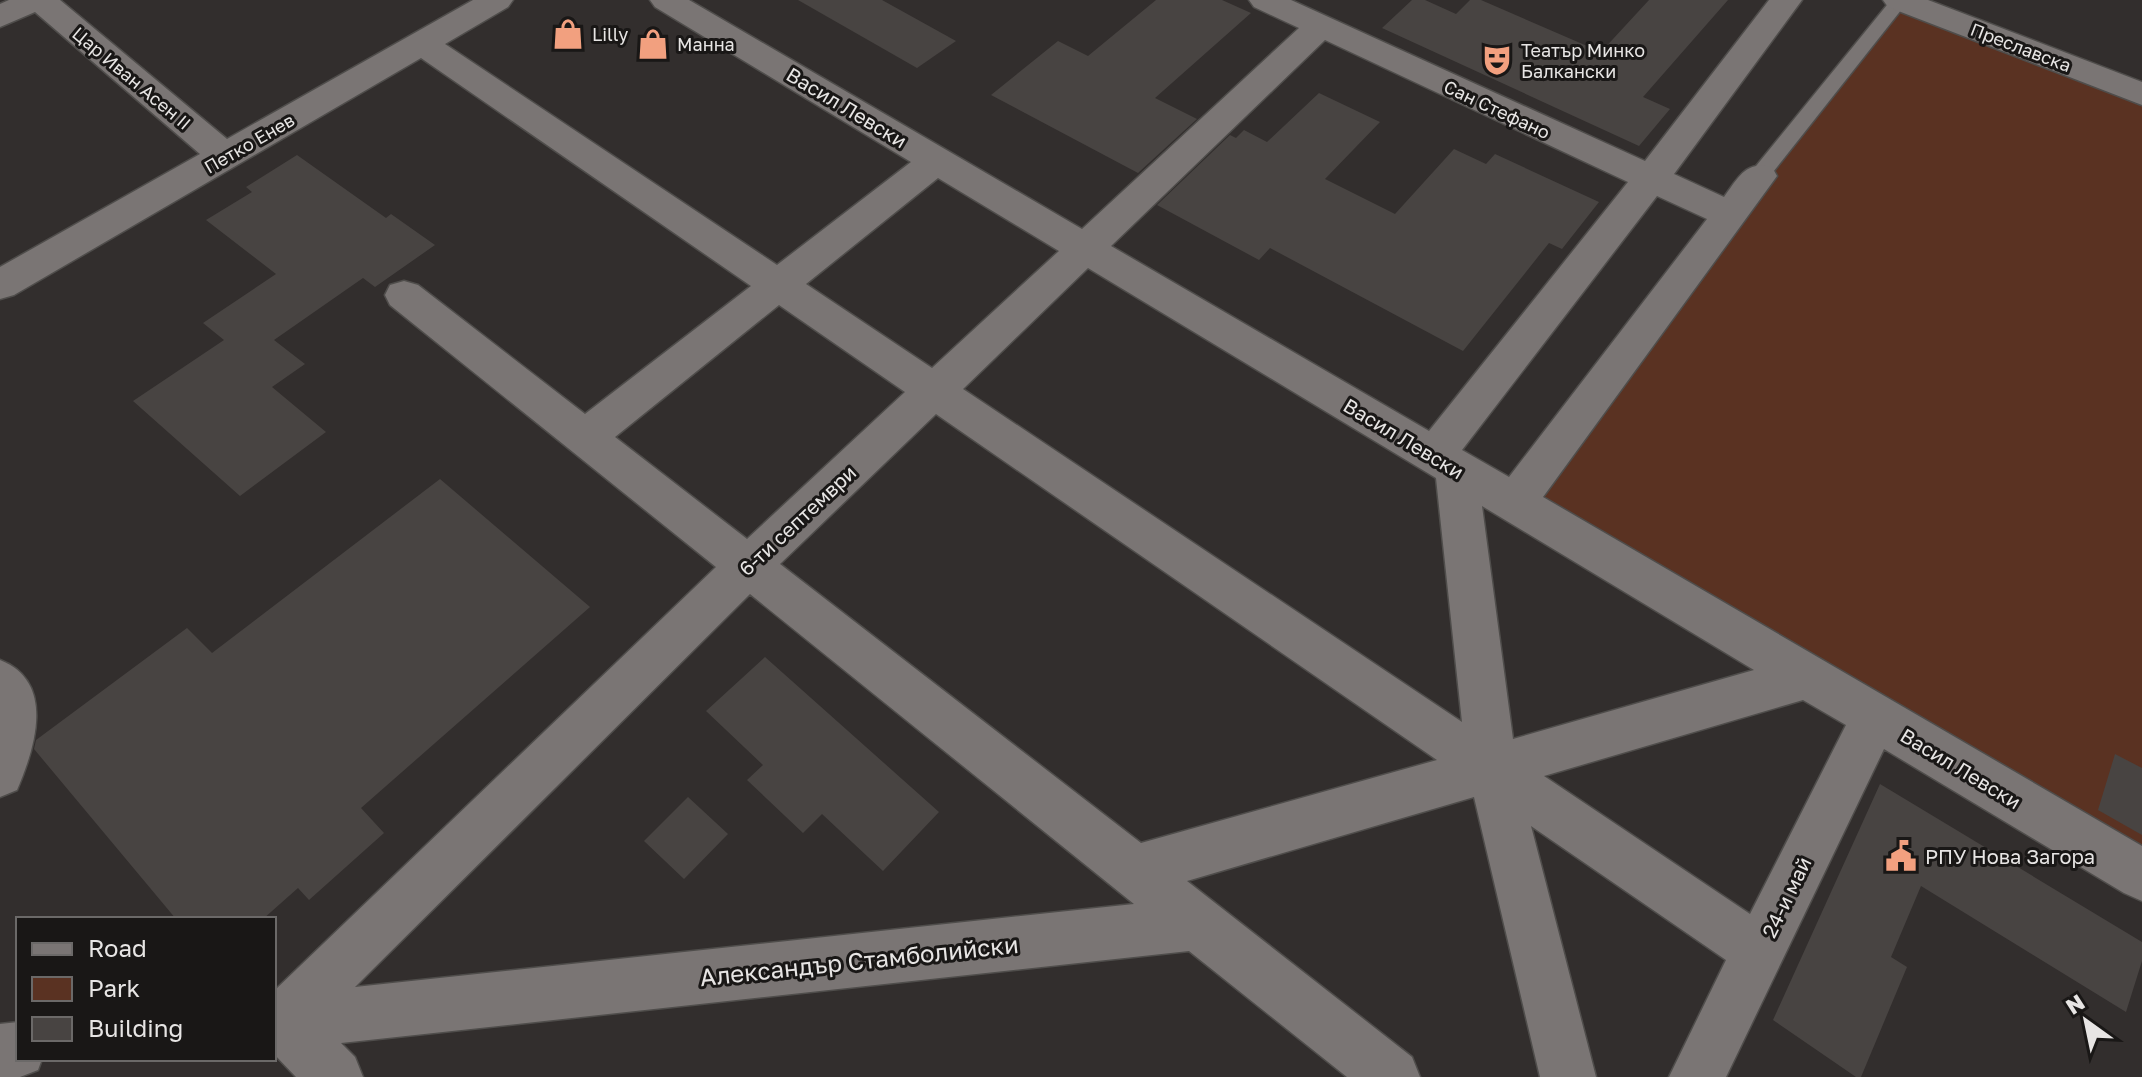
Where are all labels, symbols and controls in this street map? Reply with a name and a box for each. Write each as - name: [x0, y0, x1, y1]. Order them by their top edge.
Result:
- shop icon: Lilly: [551, 17, 585, 51]
- street label: Преславска: [1968, 18, 2074, 76]
- street label: Цар Иван Асен II: [68, 22, 196, 134]
- place label: Lilly: [592, 23, 628, 45]
- shop icon: Манна: [636, 27, 670, 61]
- place label: Манна: [677, 33, 735, 55]
- place label: Театър Минко Балкански: [1521, 39, 1645, 82]
- theatre icon: Театър Минко Балкански: [1480, 43, 1514, 77]
- street label: Васил Левски: [782, 62, 912, 152]
- street label: Сан Стефано: [1440, 75, 1554, 143]
- street label: Петко Енев: [200, 108, 298, 178]
- street label: Васил Левски: [1339, 393, 1469, 483]
- street label: 6-ти септември: [734, 460, 860, 580]
- street label: Васил Левски: [1896, 723, 2026, 813]
- public building icon: РПУ Нова Загора: [1884, 839, 1918, 873]
- place label: РПУ Нова Загора: [1925, 844, 2095, 868]
- street label: 24-и май: [1756, 853, 1816, 941]
- legend: [16, 917, 276, 1061]
- street label: Александър Стамболийски: [698, 929, 1020, 991]
- text: Road: [88, 933, 147, 962]
- text: Park: [88, 973, 140, 1002]
- north arrow: [2046, 981, 2126, 1061]
- text: N: [2060, 988, 2089, 1020]
- text: Building: [88, 1013, 183, 1042]

